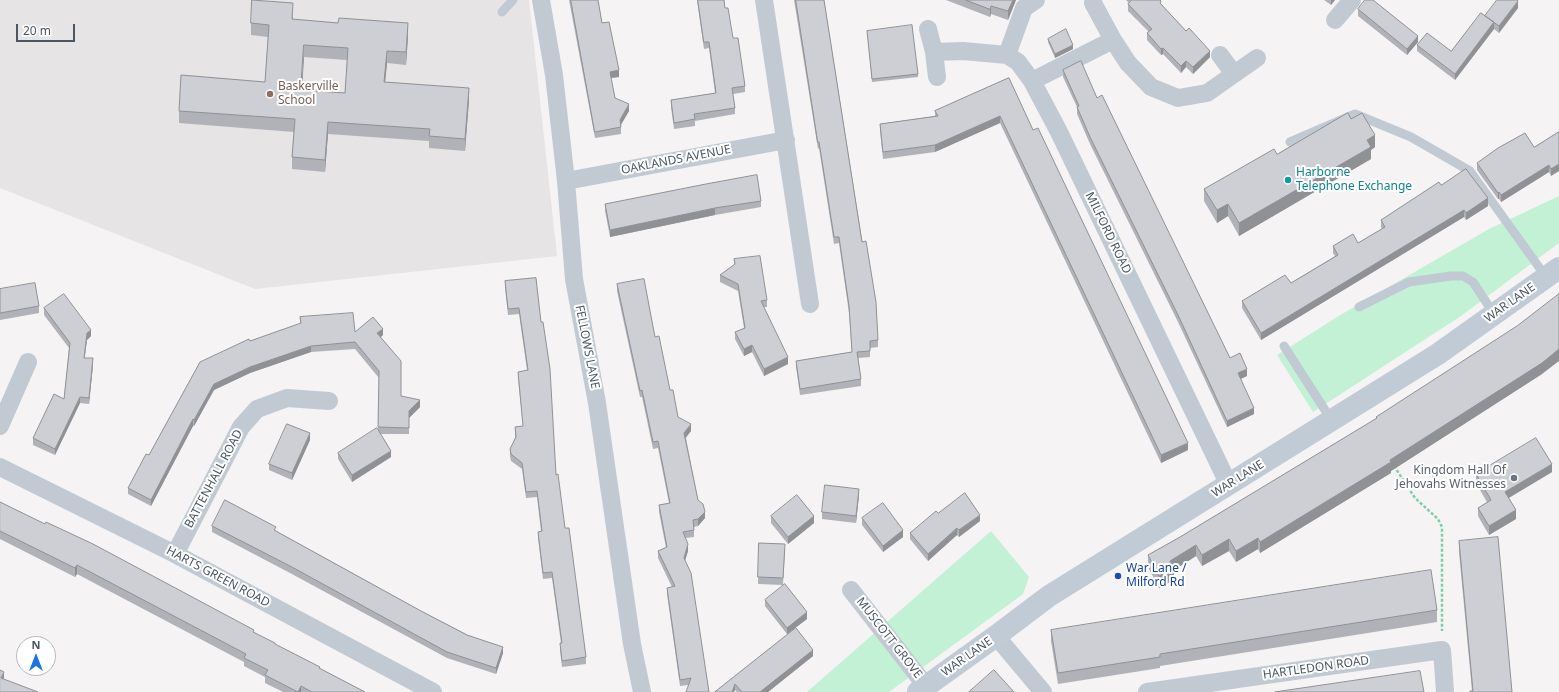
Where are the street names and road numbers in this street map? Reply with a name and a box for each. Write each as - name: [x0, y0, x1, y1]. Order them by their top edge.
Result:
- street label: OAKLANDS AVENUE: [620, 142, 732, 178]
- street label: MILFORD ROAD: [1082, 190, 1134, 276]
- street label: WAR LANE: [1482, 280, 1538, 326]
- street label: FELLOWS LANE: [572, 304, 602, 390]
- street label: BATTENHALL ROAD: [182, 427, 246, 531]
- street label: WAR LANE: [1209, 457, 1267, 501]
- street label: HARTS GREEN ROAD: [164, 544, 272, 610]
- street label: MUSCOTT GROVE: [853, 595, 925, 681]
- street label: WAR LANE: [939, 634, 995, 680]
- street label: HARTLEDON ROAD: [1262, 653, 1370, 683]

